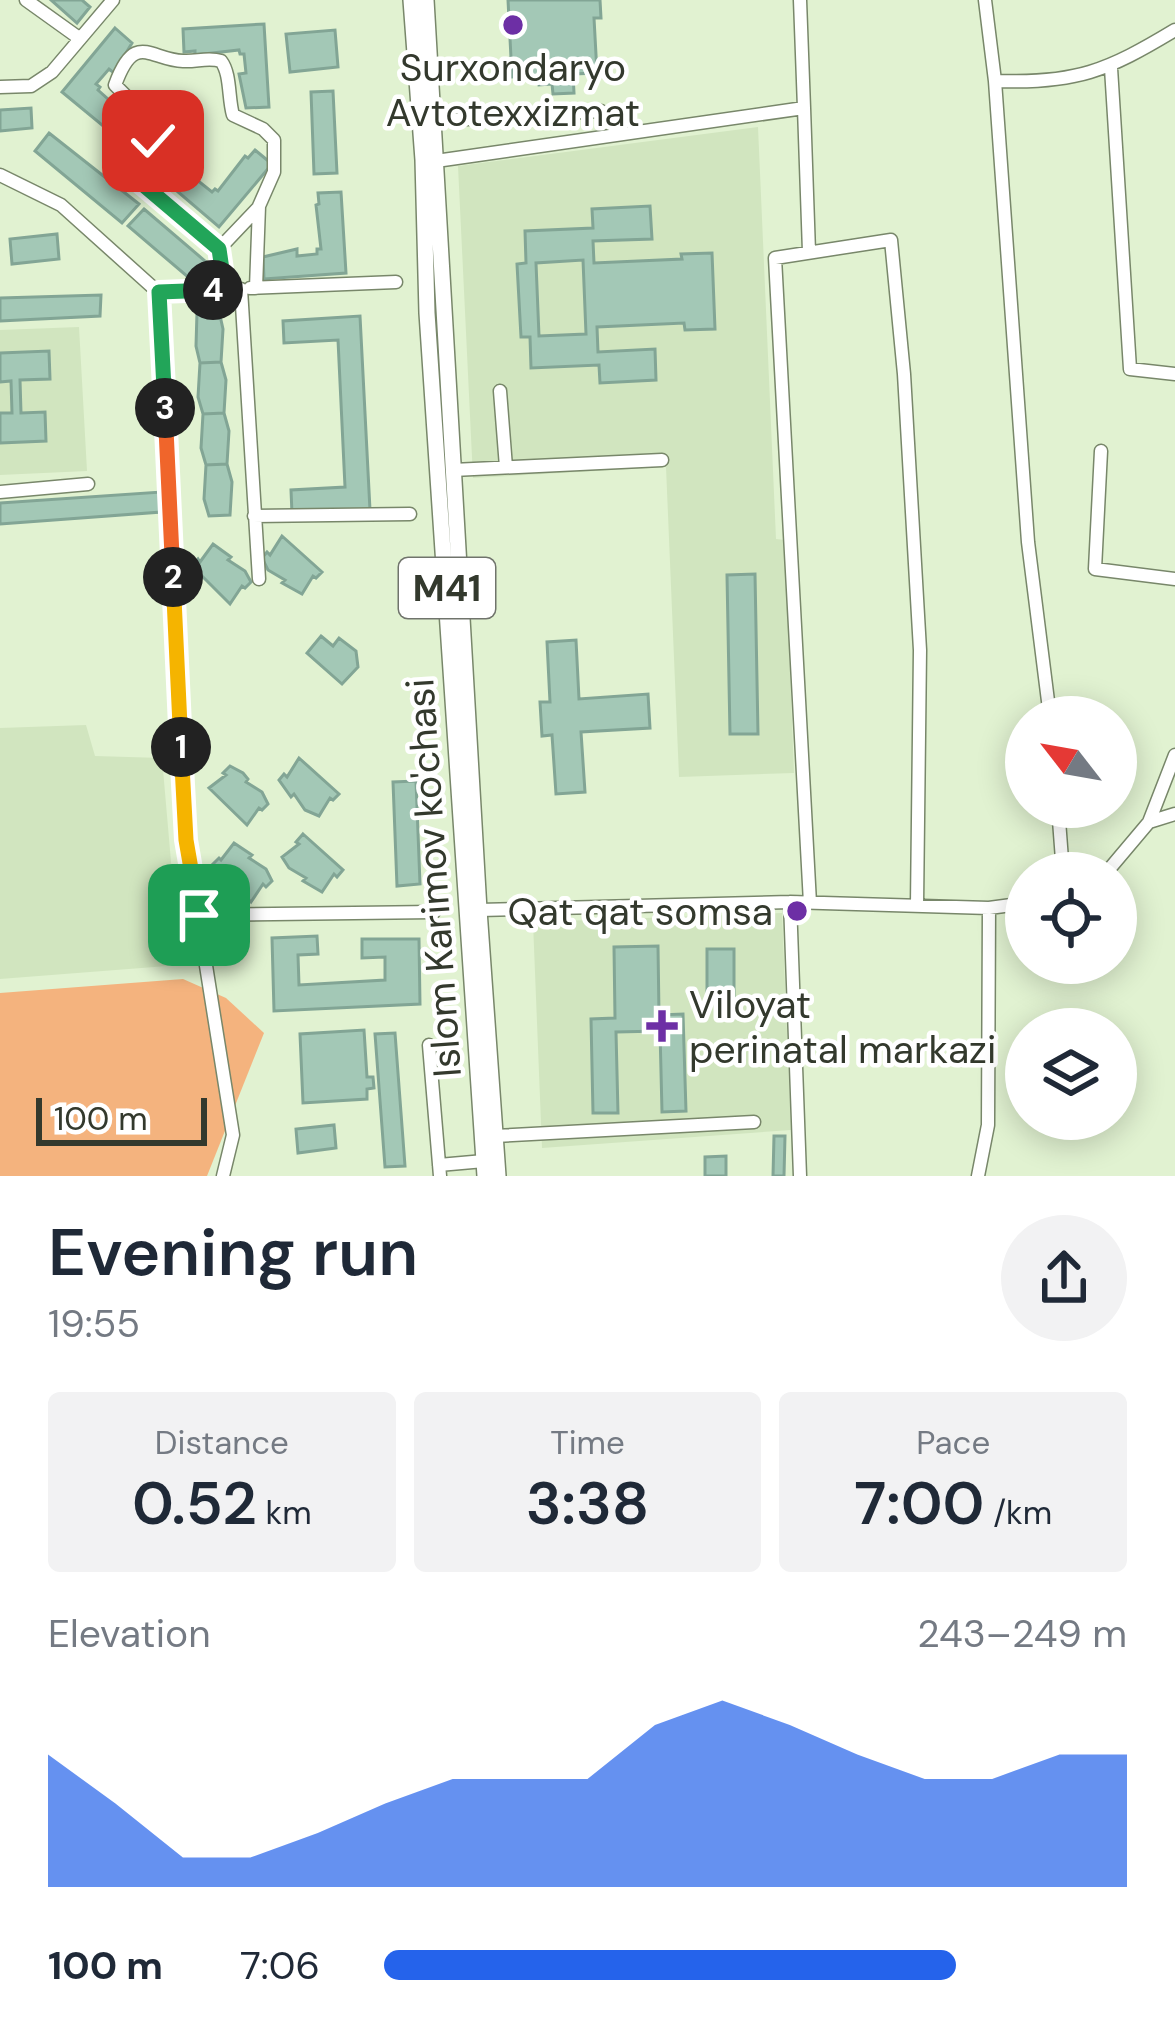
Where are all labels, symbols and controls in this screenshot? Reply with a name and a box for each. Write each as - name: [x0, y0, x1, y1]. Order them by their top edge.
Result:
- marker: Surxondaryo Avtotexxizmat: [500, 12, 526, 38]
- place label: Surxondaryo Avtotexxizmat: [386, 42, 640, 138]
- pin: [102, 90, 204, 192]
- icon: check: [120, 108, 186, 174]
- pin: 4: [183, 260, 243, 320]
- text: 4: [202, 268, 224, 311]
- pin: 3: [135, 378, 195, 438]
- text: 3: [155, 386, 175, 429]
- pin: 2: [143, 547, 203, 607]
- text: 2: [163, 555, 183, 598]
- road number: M41: [399, 558, 495, 618]
- street label: Islom Karimov ko'chasi: [394, 677, 473, 1079]
- north arrow: [1005, 696, 1137, 828]
- map controls: [1005, 696, 1137, 1140]
- pin: 1: [151, 717, 211, 777]
- text: 1: [175, 725, 187, 768]
- button: locate: [1005, 852, 1137, 984]
- pin: [148, 864, 250, 966]
- icon: arrive: [166, 882, 232, 948]
- place label: Qat qat somsa: [507, 886, 773, 937]
- marker: Qat qat somsa: [784, 898, 810, 924]
- place label: Viloyat perinatal markazi: [689, 979, 996, 1075]
- button: layers: [1005, 1008, 1137, 1140]
- marker: Viloyat perinatal markazi: [646, 1010, 678, 1042]
- scale bar: [36, 1092, 207, 1145]
- text: 100 m: [54, 1097, 148, 1140]
- text: Evening run: [48, 1210, 418, 1295]
- button: share: [1001, 1215, 1127, 1341]
- text: 19:55: [48, 1298, 140, 1349]
- text: Distance: [155, 1421, 289, 1464]
- text: Time: [550, 1421, 625, 1464]
- text: Pace: [916, 1421, 990, 1464]
- text: 0.52: [132, 1464, 257, 1543]
- text: 3:38: [526, 1464, 649, 1543]
- text: 7:00: [854, 1464, 984, 1543]
- text: km: [257, 1491, 312, 1534]
- text: /km: [984, 1491, 1052, 1534]
- text: Elevation: [48, 1608, 211, 1659]
- text: 243–249 m: [917, 1608, 1127, 1659]
- text: 100 m: [48, 1940, 163, 1991]
- text: 7:06: [240, 1940, 320, 1991]

